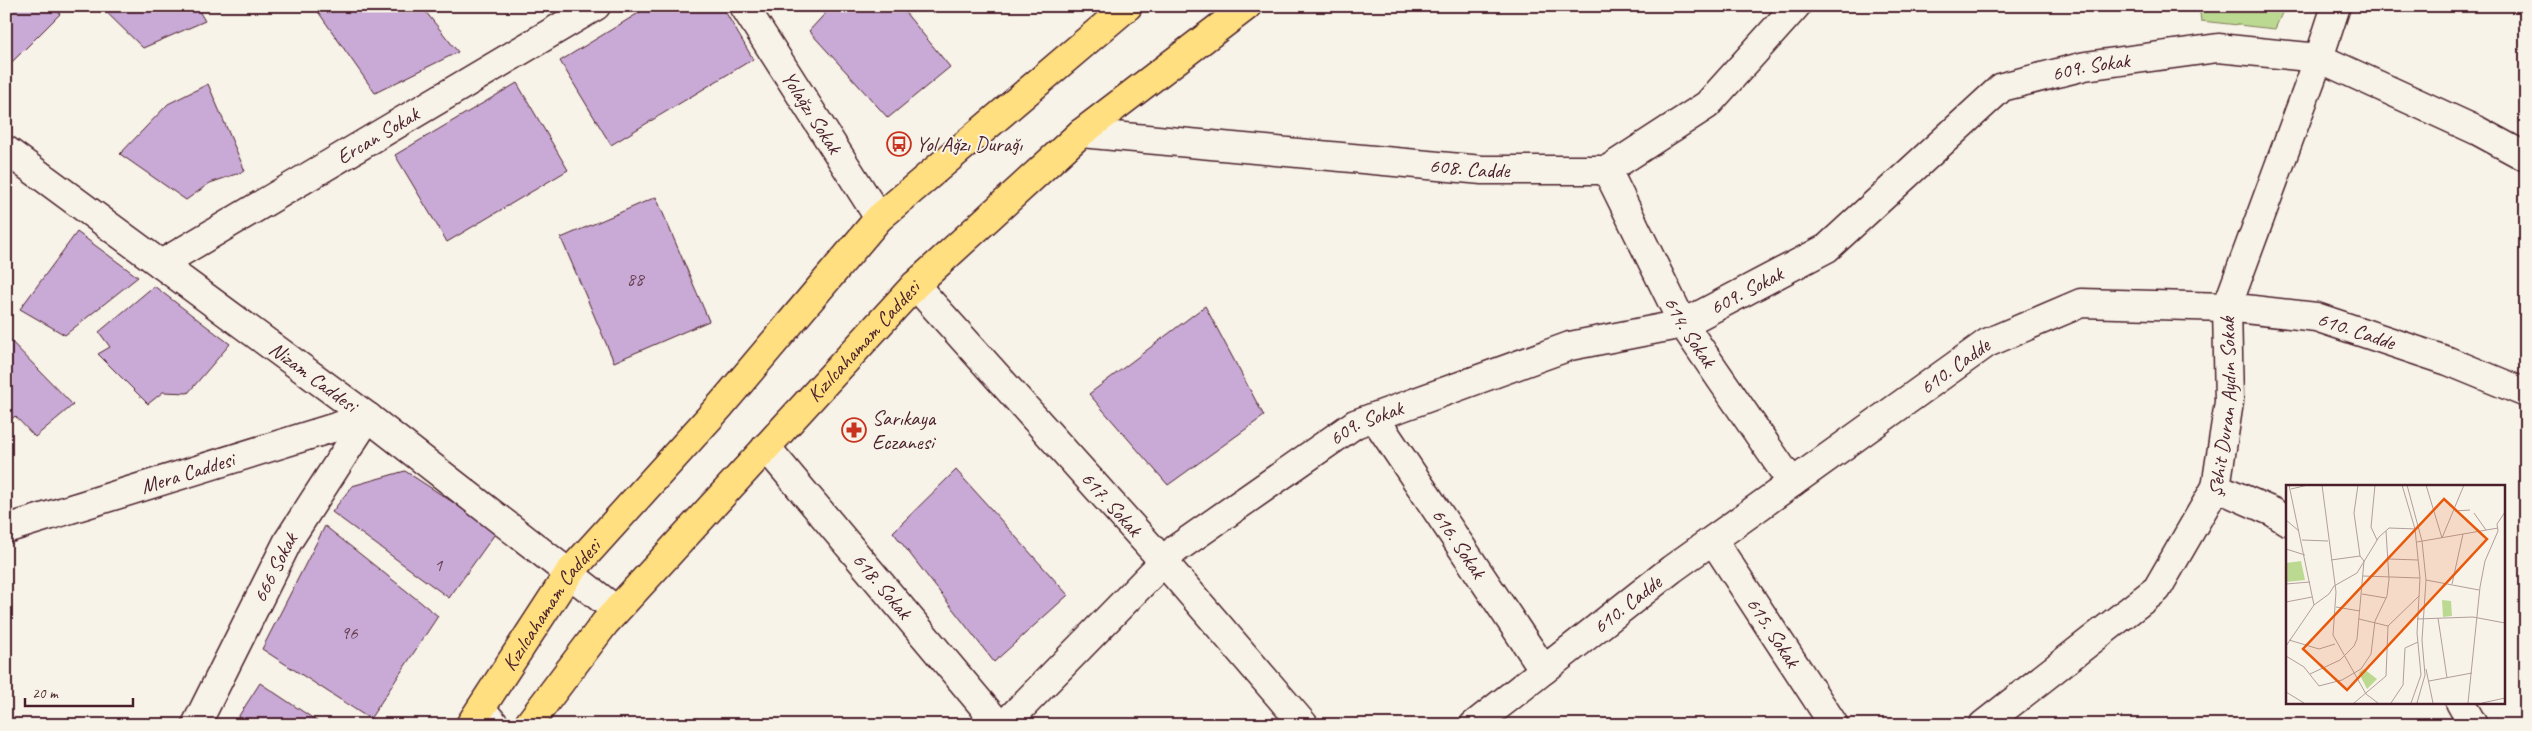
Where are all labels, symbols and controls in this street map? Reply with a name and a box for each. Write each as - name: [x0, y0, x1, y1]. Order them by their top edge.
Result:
- street label: 609. Sokak: [2049, 47, 2133, 87]
- street label: Yolağzı Sokak: [776, 66, 848, 160]
- street label: Ercan Sokak: [332, 100, 425, 170]
- bus stop icon: Yol Ağzı Durağı: [886, 131, 912, 157]
- place label: Yol Ağzı Durağı: [916, 131, 1023, 157]
- street label: 608. Cadde: [1428, 152, 1511, 183]
- street label: 609. Sokak: [1706, 260, 1789, 320]
- house number: 88: [626, 267, 646, 291]
- street label: Kızılcahamam Caddesi: [801, 273, 927, 407]
- street label: 614. Sokak: [1658, 292, 1723, 373]
- street label: 610. Cadde: [2314, 305, 2400, 356]
- street label: Şehit Duran Aydın Sokak: [2200, 315, 2242, 501]
- street label: 610. Cadde: [1915, 332, 1996, 400]
- street label: Nizam Caddesi: [264, 336, 365, 420]
- street label: 609. Sokak: [1324, 394, 1408, 451]
- place label: Sarıkaya Eczanesi: [872, 405, 937, 455]
- pharmacy icon: Sarıkaya Eczanesi: [841, 417, 867, 443]
- street label: Mera Caddesi: [138, 445, 240, 499]
- street label: 617. Sokak: [1075, 466, 1148, 543]
- inset map: [2286, 485, 2504, 704]
- street label: 616. Sokak: [1426, 503, 1492, 584]
- street label: 666 Sokak: [246, 526, 304, 607]
- street label: Kızılcahamam Caddesi: [496, 532, 608, 676]
- street label: 618. Sokak: [847, 547, 918, 625]
- house number: 1: [434, 553, 444, 577]
- street label: 610. Cadde: [1588, 569, 1668, 639]
- street label: 615. Sokak: [1741, 592, 1806, 673]
- house number: 96: [340, 621, 359, 645]
- scale bar: [25, 676, 132, 708]
- text: 20 m: [32, 684, 59, 703]

